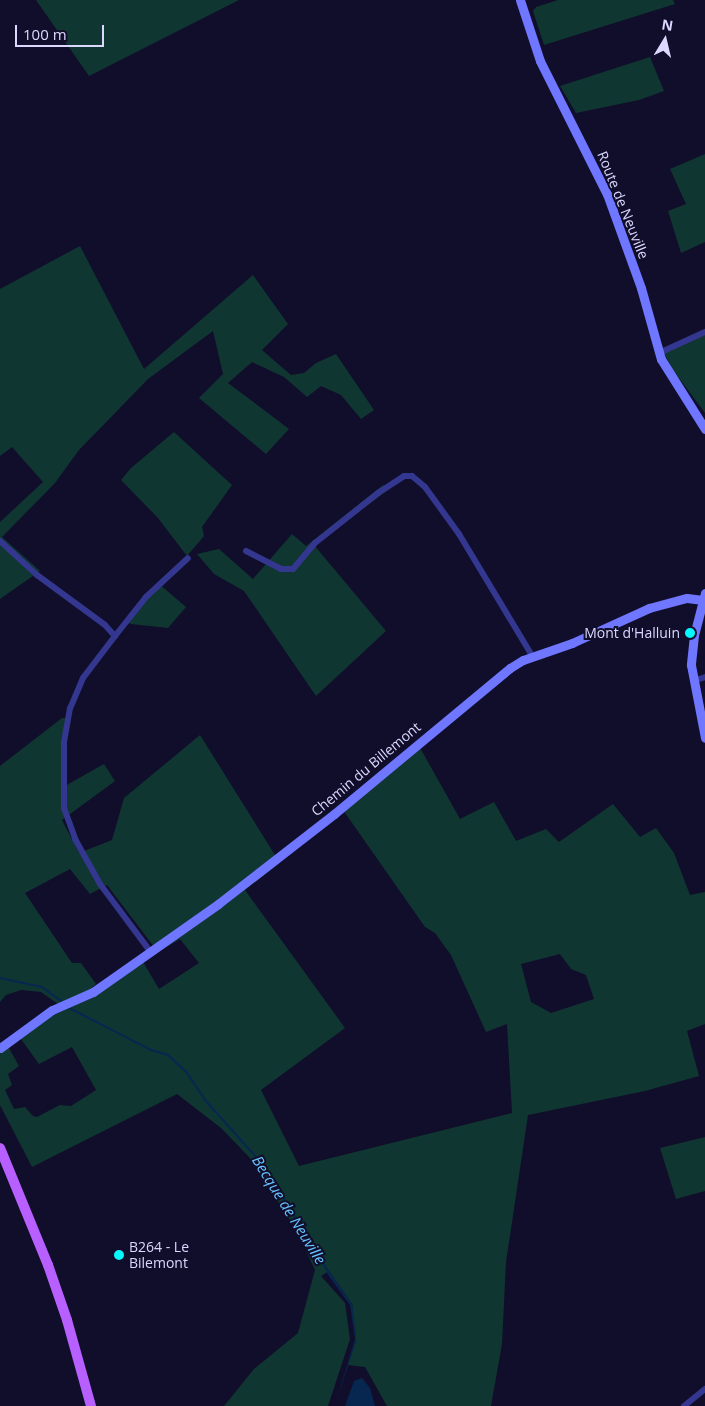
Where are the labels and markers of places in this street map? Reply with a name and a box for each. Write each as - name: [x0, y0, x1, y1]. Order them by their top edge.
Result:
- place label: Mont d'Halluin: [584, 625, 680, 641]
- marker: Mont d'Halluin: [684, 627, 696, 639]
- place label: B264 - Le Bilemont: [129, 1239, 189, 1272]
- marker: B264 - Le Bilemont: [113, 1249, 125, 1261]

